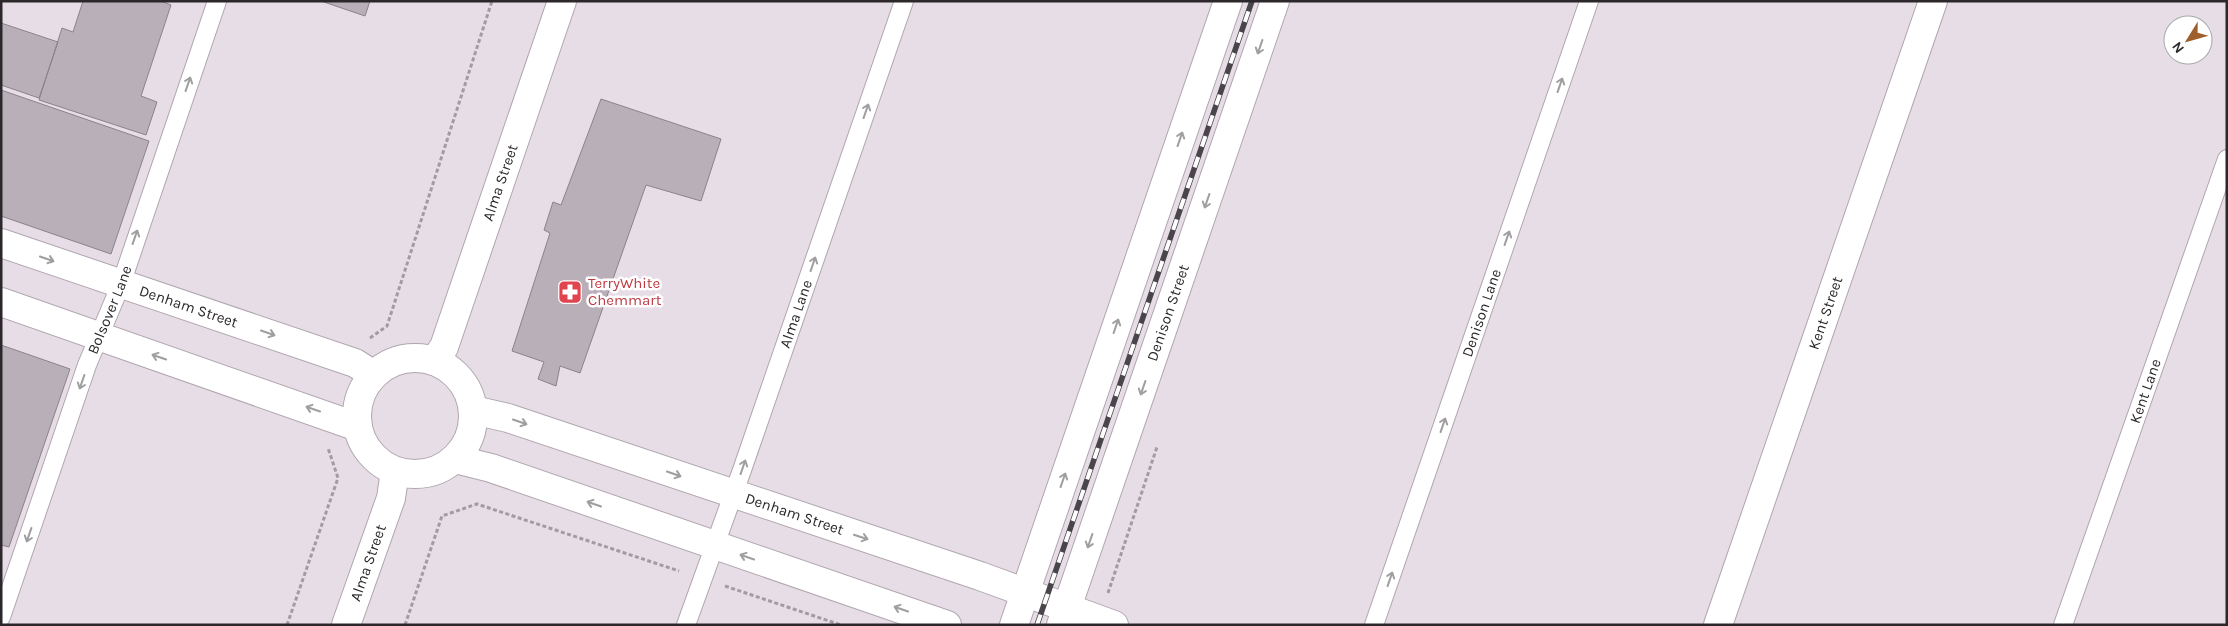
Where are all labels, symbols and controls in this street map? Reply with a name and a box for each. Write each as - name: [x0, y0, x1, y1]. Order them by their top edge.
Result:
- north arrow: [2163, 15, 2213, 65]
- text: N: [2168, 38, 2188, 57]
- one-way arrow: [1254, 39, 1264, 55]
- one-way arrow: [184, 76, 193, 92]
- one-way arrow: [1556, 77, 1565, 93]
- one-way arrow: [862, 103, 871, 119]
- one-way arrow: [1176, 132, 1185, 148]
- street label: Alma Street: [479, 141, 522, 223]
- one-way arrow: [1202, 193, 1211, 208]
- one-way arrow: [131, 230, 140, 245]
- one-way arrow: [1503, 231, 1512, 247]
- one-way arrow: [39, 255, 55, 264]
- one-way arrow: [809, 257, 818, 272]
- street label: Denison Street: [1143, 262, 1193, 364]
- street label: Bolsover Lane: [84, 263, 136, 357]
- street label: Denison Lane: [1458, 267, 1505, 359]
- place label: TerryWhite Chemmart: [588, 274, 662, 309]
- street label: Kent Street: [1805, 274, 1847, 352]
- street label: Alma Lane: [776, 277, 816, 350]
- pharmacy icon: TerryWhite Chemmart: [557, 279, 583, 305]
- street label: Denham Street: [137, 282, 240, 332]
- one-way arrow: [1112, 319, 1121, 335]
- one-way arrow: [259, 329, 275, 339]
- one-way arrow: [151, 351, 167, 361]
- street label: Kent Lane: [2126, 356, 2165, 426]
- one-way arrow: [77, 373, 86, 389]
- one-way arrow: [1137, 380, 1147, 396]
- one-way arrow: [305, 404, 321, 414]
- one-way arrow: [1438, 417, 1448, 433]
- one-way arrow: [512, 418, 527, 427]
- one-way arrow: [739, 460, 748, 476]
- one-way arrow: [666, 470, 681, 479]
- one-way arrow: [1059, 473, 1068, 488]
- street label: Denham Street: [743, 489, 846, 539]
- one-way arrow: [586, 499, 602, 508]
- street label: Alma Street: [346, 522, 390, 603]
- one-way arrow: [24, 527, 33, 543]
- one-way arrow: [853, 533, 869, 542]
- one-way arrow: [1085, 533, 1094, 549]
- one-way arrow: [740, 552, 755, 561]
- one-way arrow: [1385, 571, 1395, 587]
- one-way arrow: [894, 604, 909, 613]

